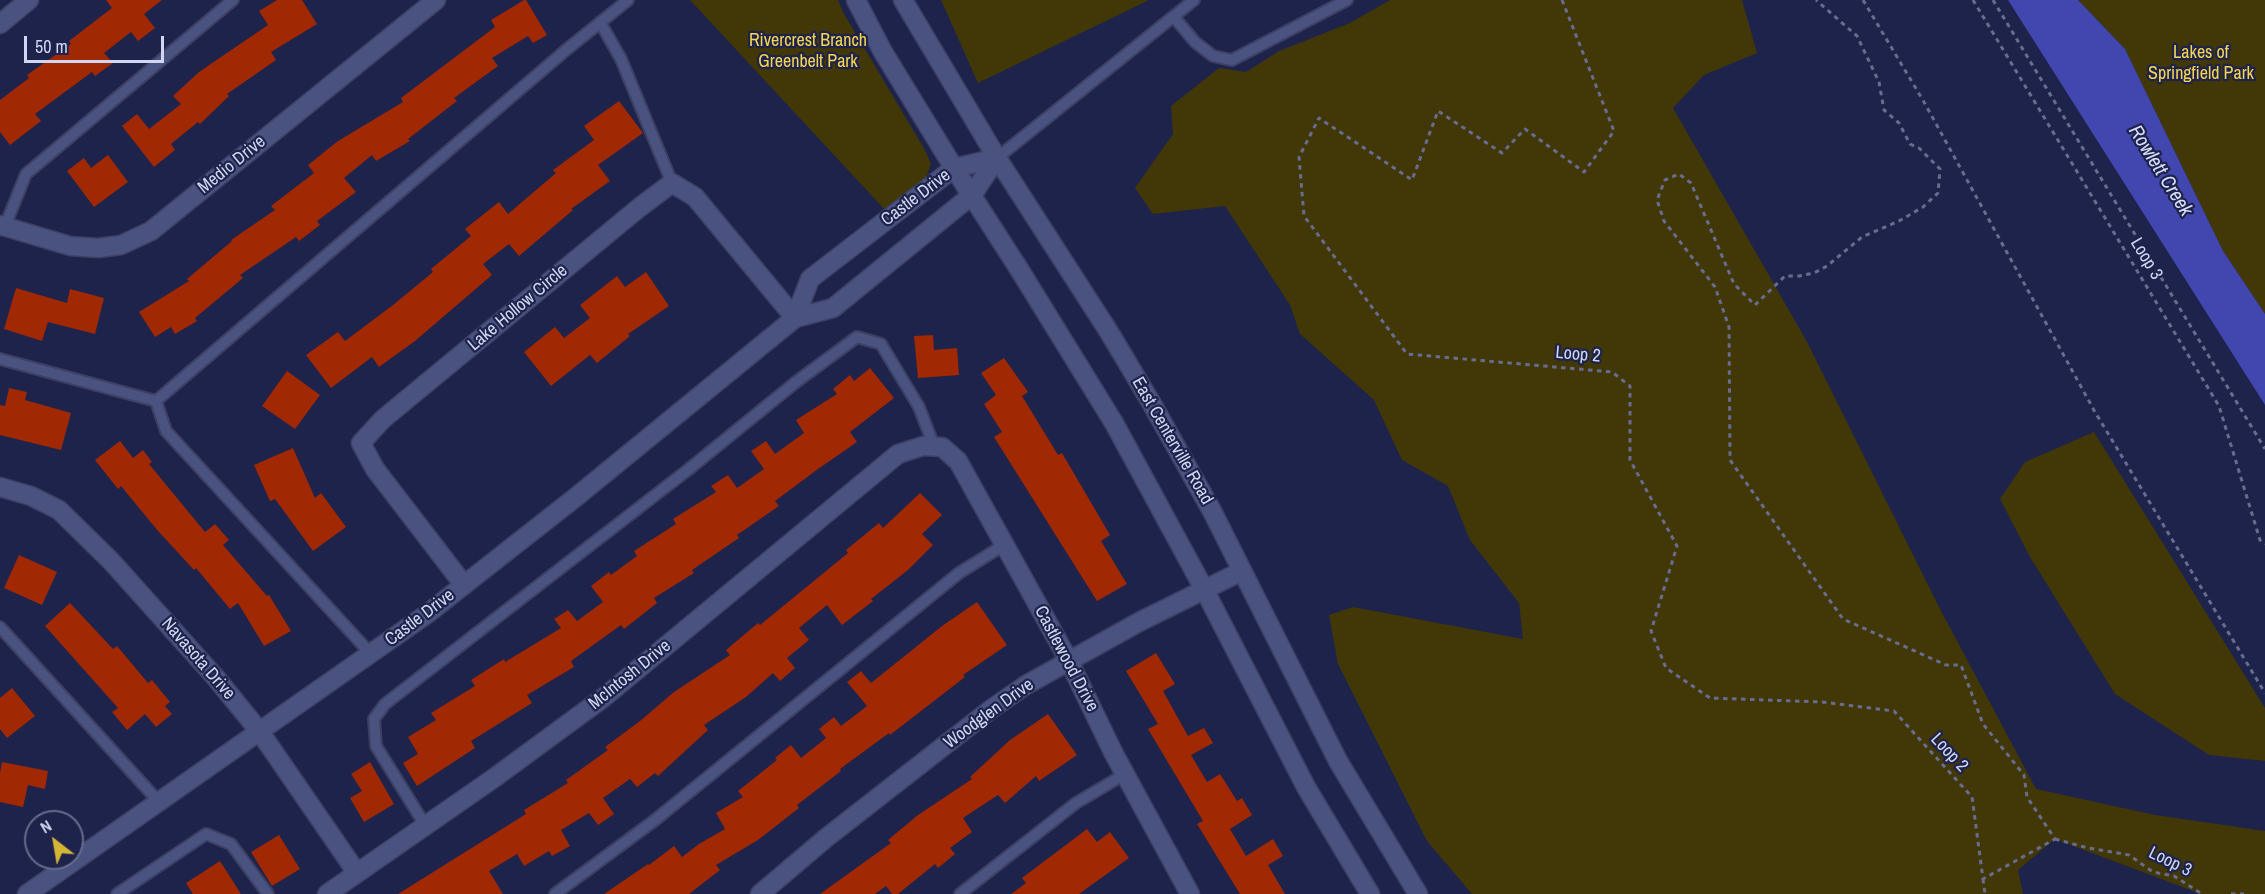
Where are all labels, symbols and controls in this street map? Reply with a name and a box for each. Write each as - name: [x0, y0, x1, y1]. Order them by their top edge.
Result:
- scale bar: [27, 24, 166, 62]
- park label: Rivercrest Branch Greenbelt Park: [749, 30, 867, 72]
- text: 50 m: [35, 34, 68, 59]
- park label: Lakes of Springfield Park: [2148, 42, 2254, 84]
- water label: Rowlett Creek: [2123, 121, 2197, 221]
- street label: Medio Drive: [194, 131, 270, 199]
- street label: Castle Drive: [877, 165, 955, 231]
- street label: Loop 3: [2125, 234, 2167, 284]
- street label: Lake Hollow Circle: [464, 260, 572, 356]
- street label: Loop 2: [1555, 342, 1601, 368]
- street label: East Centerville Road: [1127, 373, 1217, 509]
- street label: Castle Drive: [381, 585, 459, 651]
- street label: Castlewood Drive: [1029, 603, 1103, 715]
- street label: Navasota Drive: [156, 614, 240, 704]
- street label: McIntosh Drive: [585, 635, 675, 715]
- street label: Woodglen Drive: [940, 674, 1038, 754]
- street label: Loop 2: [1926, 729, 1972, 777]
- north arrow: [24, 810, 84, 870]
- text: N: [36, 814, 55, 838]
- street label: Loop 3: [2145, 842, 2195, 882]

